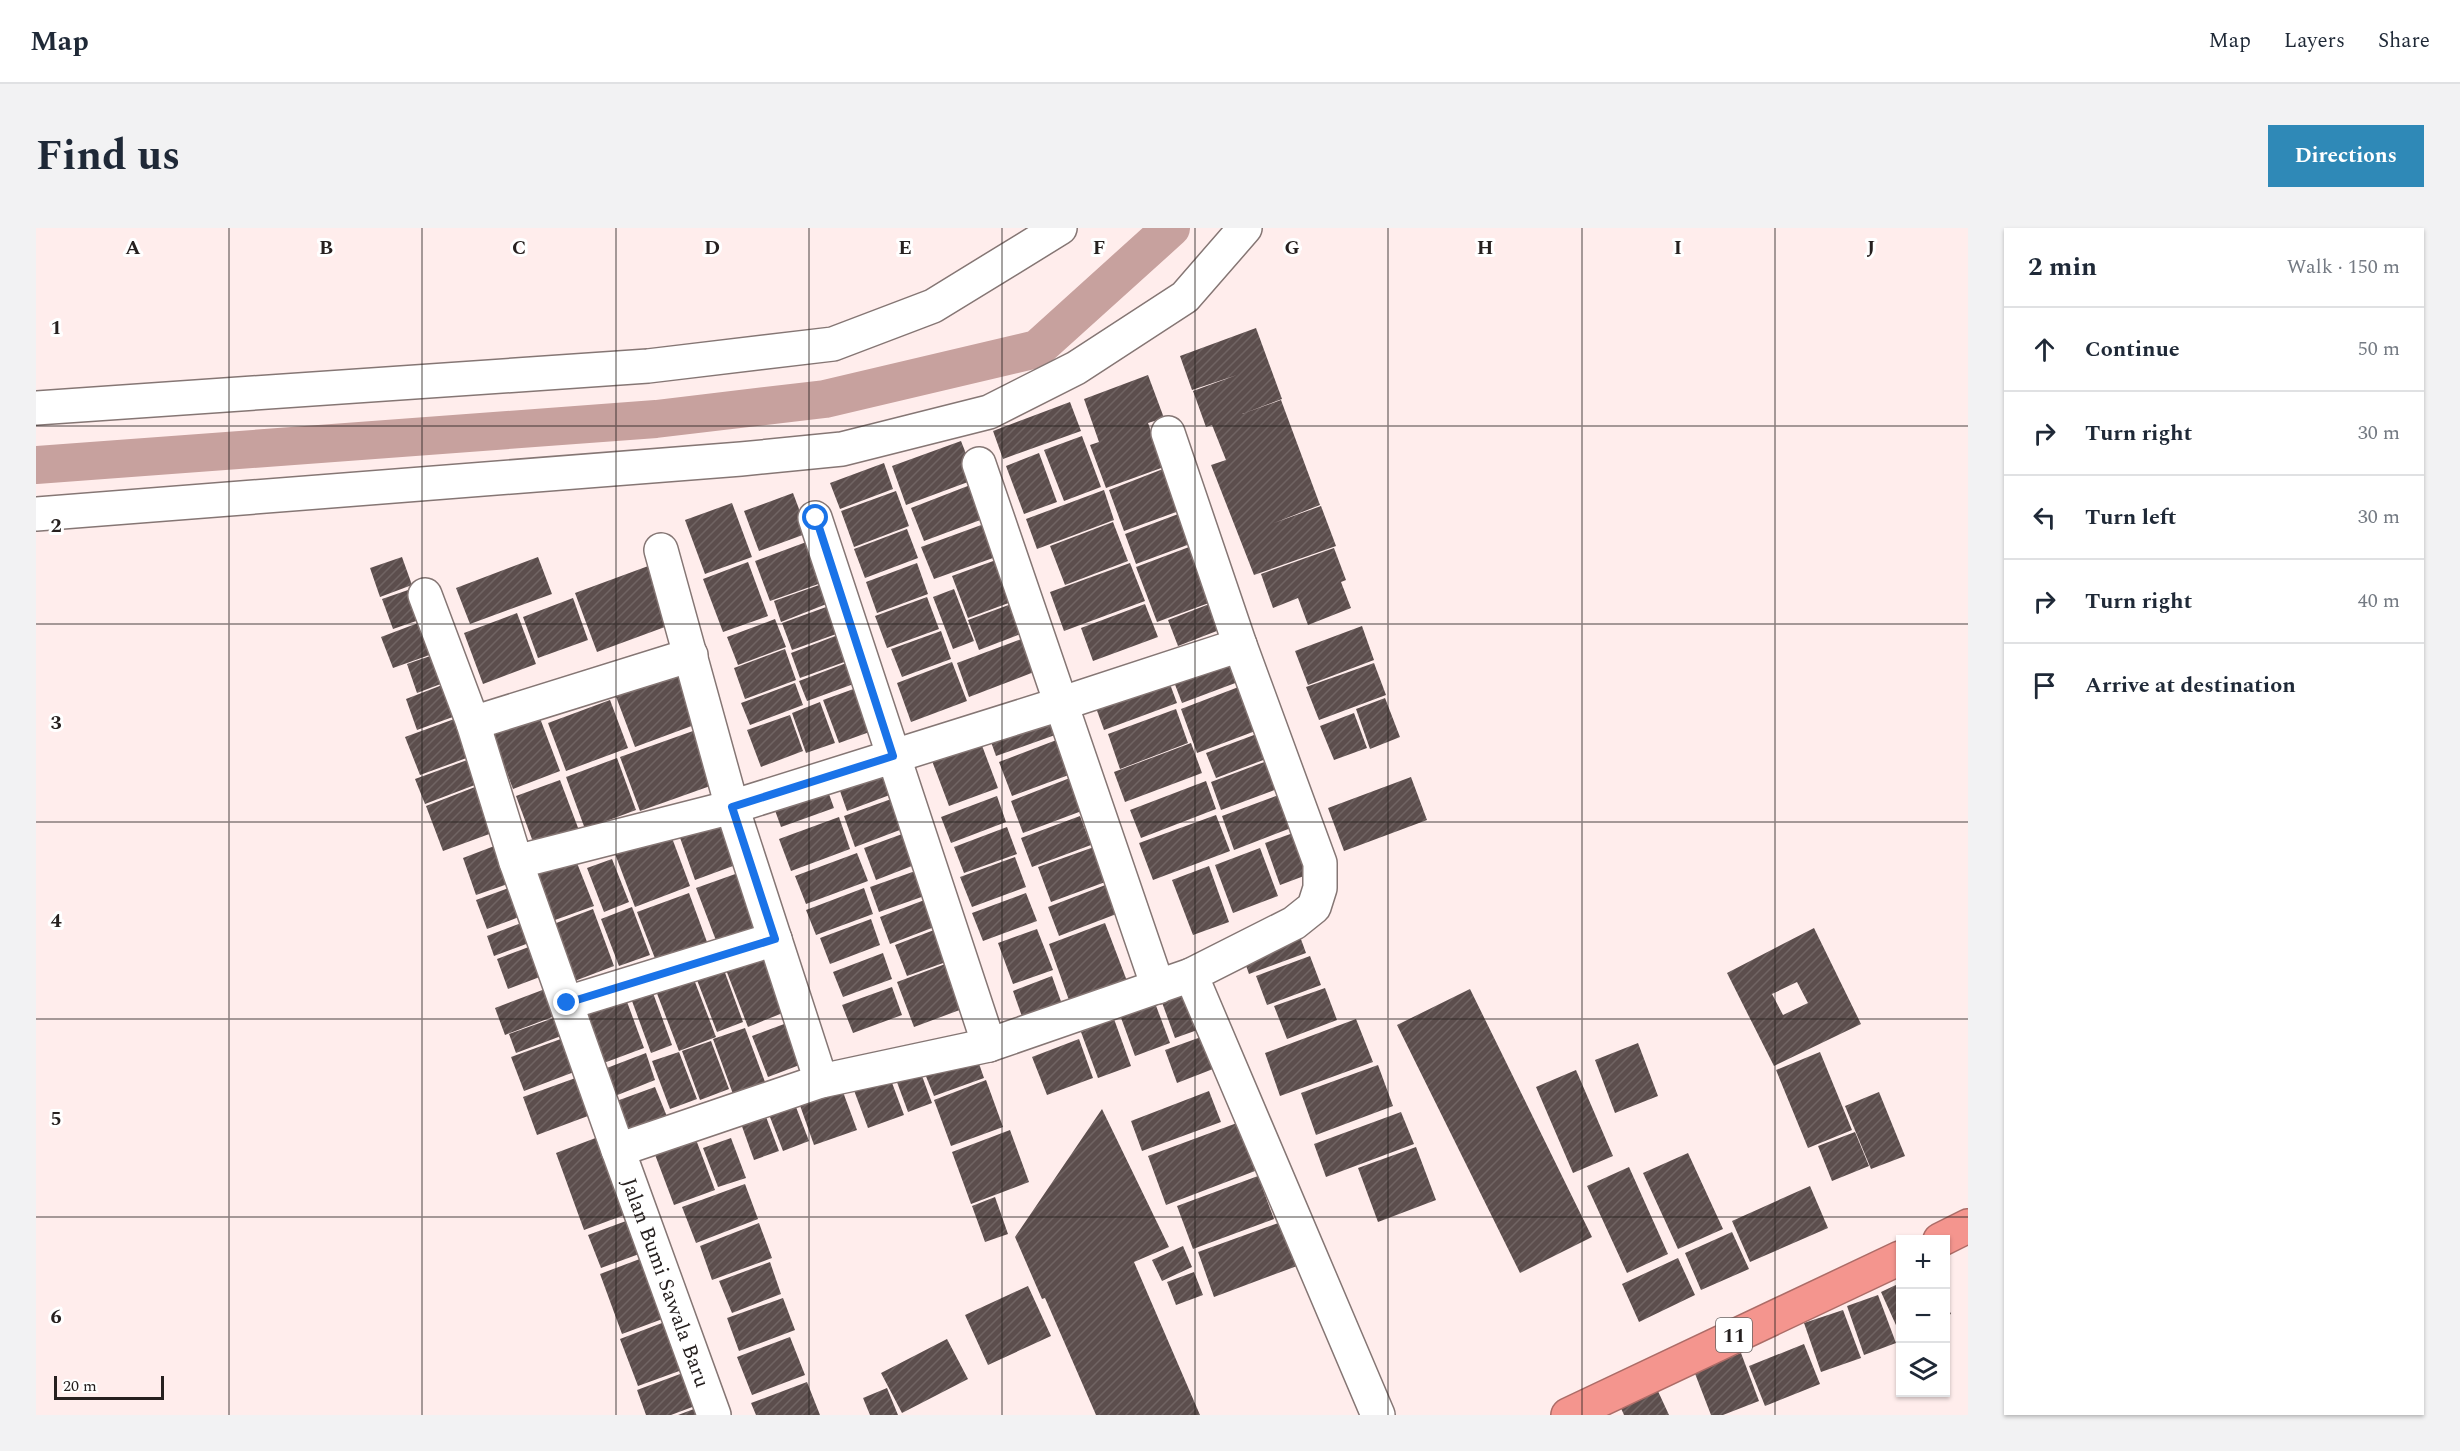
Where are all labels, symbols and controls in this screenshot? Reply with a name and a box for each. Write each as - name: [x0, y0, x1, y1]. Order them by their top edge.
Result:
- text: Map: [30, 20, 89, 63]
- text: Map: [2209, 25, 2251, 57]
- text: Layers: [2284, 25, 2345, 57]
- text: Share: [2378, 25, 2430, 57]
- text: Find us: [36, 125, 180, 188]
- button: Directions: [2268, 125, 2424, 187]
- text: A: [125, 233, 141, 263]
- text: B: [319, 233, 333, 263]
- text: C: [512, 233, 526, 263]
- text: D: [704, 233, 720, 263]
- text: E: [898, 233, 912, 263]
- text: F: [1093, 233, 1105, 263]
- text: G: [1284, 233, 1300, 263]
- text: H: [1477, 233, 1493, 263]
- text: I: [1674, 233, 1682, 263]
- text: J: [1867, 233, 1875, 263]
- text: 2 min: [2028, 247, 2097, 287]
- text: Walk · 150 m: [2287, 252, 2400, 282]
- text: 1: [50, 313, 62, 343]
- icon: ahead: [2028, 333, 2061, 366]
- text: Continue: [2085, 333, 2180, 366]
- text: 50 m: [2358, 334, 2400, 364]
- icon: right: [2028, 417, 2061, 450]
- text: Turn right: [2085, 417, 2192, 450]
- text: 30 m: [2358, 418, 2400, 448]
- icon: left: [2028, 501, 2061, 534]
- text: Turn left: [2085, 501, 2177, 534]
- text: 30 m: [2358, 502, 2400, 532]
- route start: [802, 504, 828, 530]
- text: 2: [50, 511, 62, 541]
- icon: right: [2028, 585, 2061, 618]
- text: Turn right: [2085, 585, 2192, 618]
- text: 40 m: [2358, 586, 2400, 616]
- icon: arrive: [2028, 669, 2061, 702]
- text: Arrive at destination: [2085, 669, 2296, 702]
- text: 3: [50, 708, 62, 738]
- text: 4: [50, 906, 62, 936]
- route end: [553, 989, 579, 1015]
- text: 5: [50, 1104, 62, 1134]
- street label: Jalan Bumi Sawala Baru: [612, 1174, 718, 1392]
- map controls: [1896, 1235, 1950, 1397]
- button: +: [1896, 1235, 1950, 1289]
- button: −: [1896, 1289, 1950, 1343]
- text: 6: [50, 1302, 62, 1332]
- road number: 11: [1716, 1318, 1752, 1352]
- button: layers: [1896, 1343, 1950, 1397]
- scale bar: [54, 1373, 164, 1400]
- text: 20 m: [63, 1374, 97, 1398]

